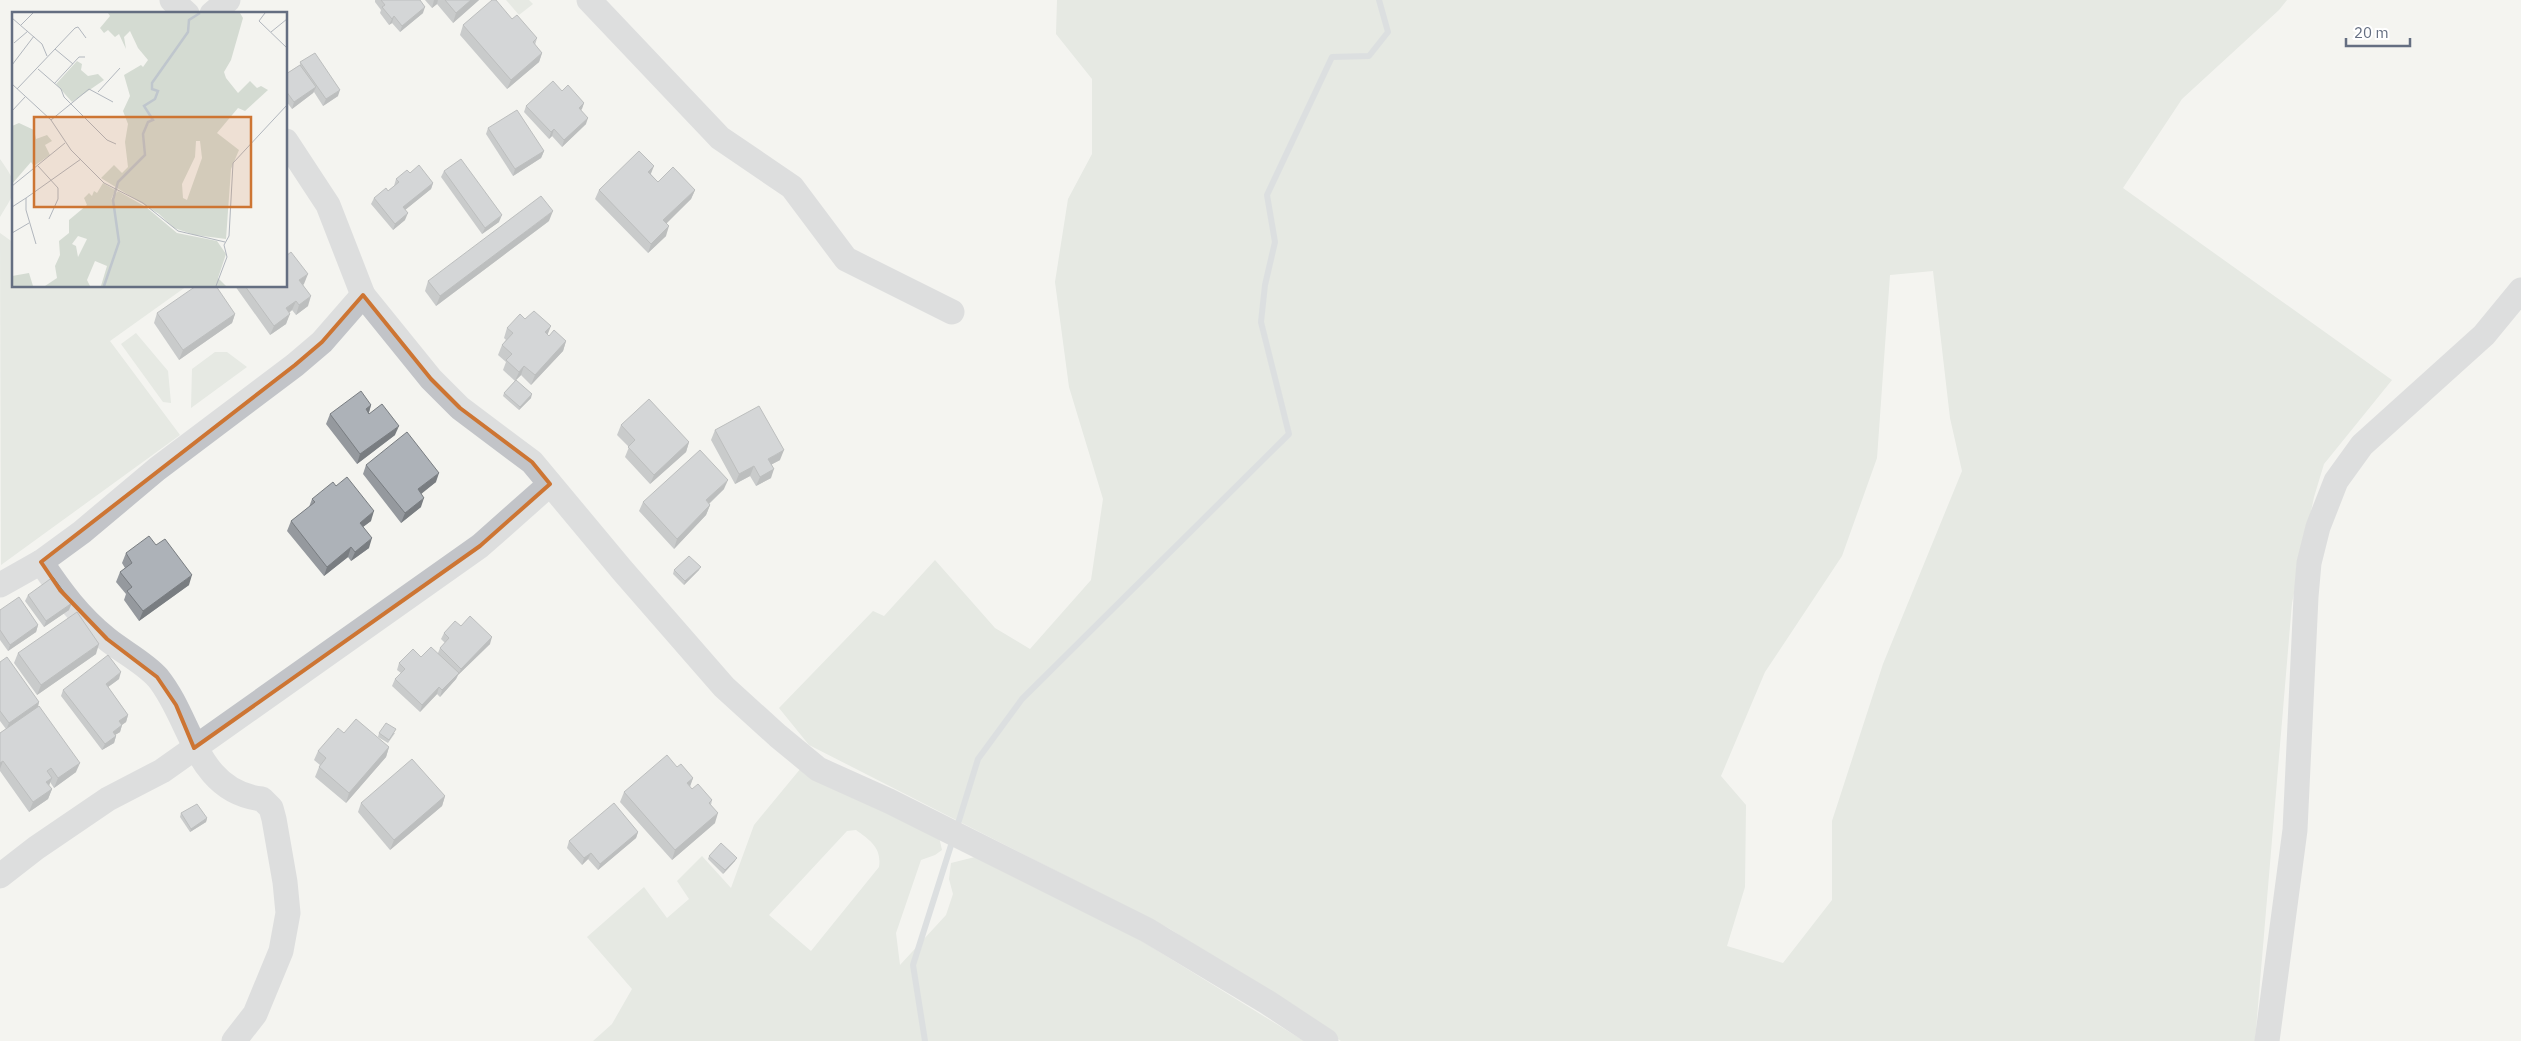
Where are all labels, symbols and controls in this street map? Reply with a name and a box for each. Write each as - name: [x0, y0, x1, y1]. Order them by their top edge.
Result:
- inset map: [12, 12, 288, 288]
- scale bar: [2346, 15, 2410, 47]
- text: 20 m: [2354, 23, 2389, 42]

